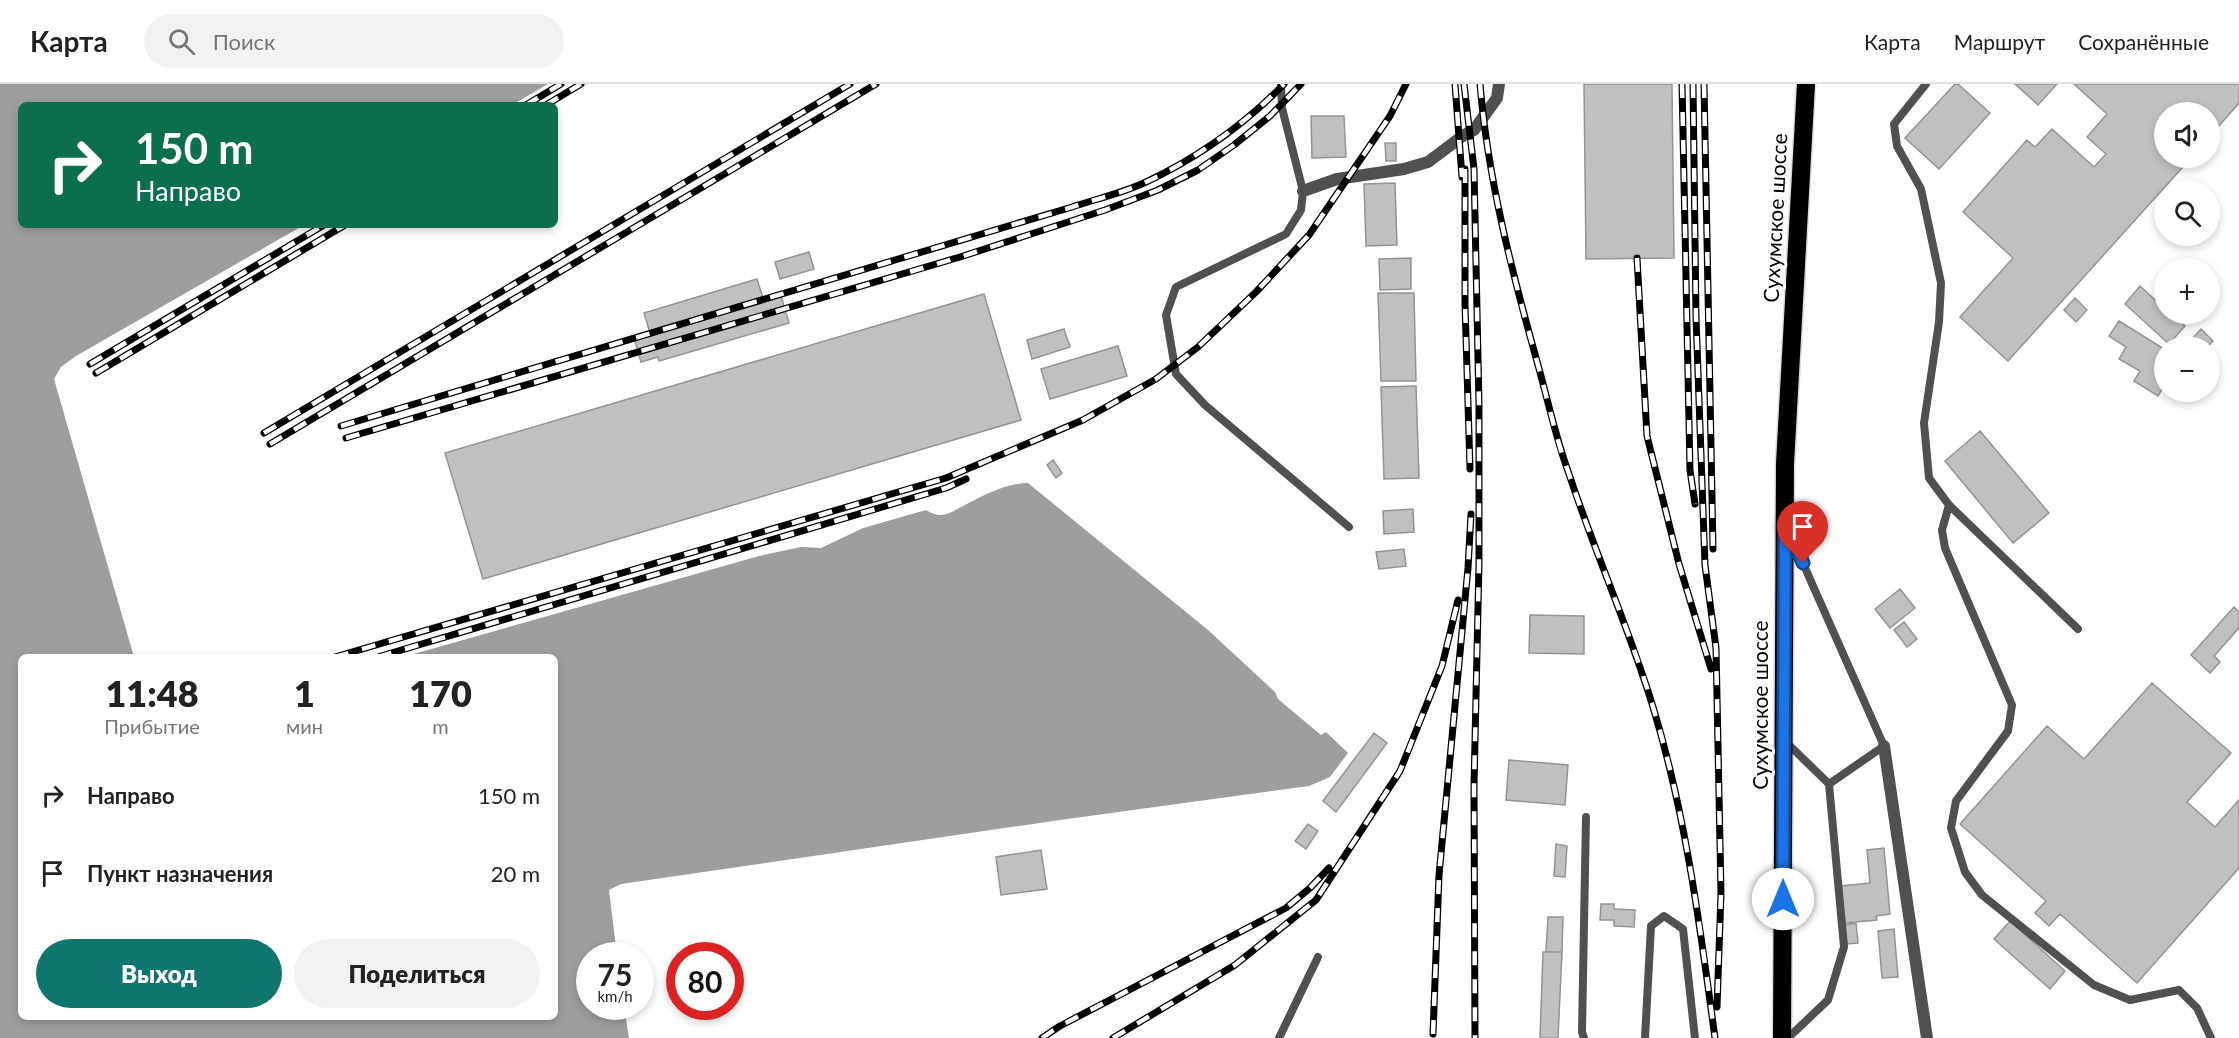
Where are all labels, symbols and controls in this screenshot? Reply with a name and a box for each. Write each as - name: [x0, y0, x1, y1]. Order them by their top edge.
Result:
- search box: [144, 14, 564, 68]
- text: Карта: [30, 24, 108, 58]
- icon: search: [165, 25, 198, 58]
- text: Поиск: [213, 28, 276, 55]
- text: Карта: [1864, 29, 1921, 54]
- text: Маршрут: [1954, 29, 2045, 54]
- text: Сохранённые: [2078, 29, 2209, 54]
- map controls: [2154, 102, 2220, 402]
- button: sound: [2154, 102, 2220, 168]
- text: 150 m: [135, 123, 253, 173]
- icon: right: [36, 126, 114, 204]
- street label: Сухумское шоссе: [1758, 133, 1791, 303]
- text: Направо: [135, 174, 241, 207]
- button: search: [2154, 180, 2220, 246]
- button: +: [2154, 258, 2220, 324]
- button: −: [2154, 336, 2220, 402]
- pin: [1777, 501, 1828, 563]
- icon: arrive: [1786, 510, 1819, 543]
- street label: Сухумское шоссе: [1747, 620, 1772, 790]
- text: 11:48: [105, 671, 199, 715]
- text: 1: [294, 671, 315, 715]
- text: 170: [409, 671, 472, 715]
- text: Прибытие: [104, 714, 200, 738]
- text: мин: [286, 714, 323, 738]
- text: m: [432, 714, 449, 738]
- icon: right: [36, 779, 69, 812]
- text: Направо: [87, 782, 175, 809]
- text: 150 m: [478, 782, 540, 809]
- icon: arrive: [36, 857, 69, 890]
- text: Пункт назначения: [87, 860, 273, 887]
- text: 20 m: [491, 860, 540, 887]
- position arrow: [1751, 867, 1815, 931]
- button: Выход: [36, 939, 282, 1008]
- button: Поделиться: [294, 939, 540, 1008]
- speed limit sign: 80: [666, 942, 744, 1020]
- text: 75: [598, 956, 632, 992]
- text: km/h: [597, 987, 633, 1005]

